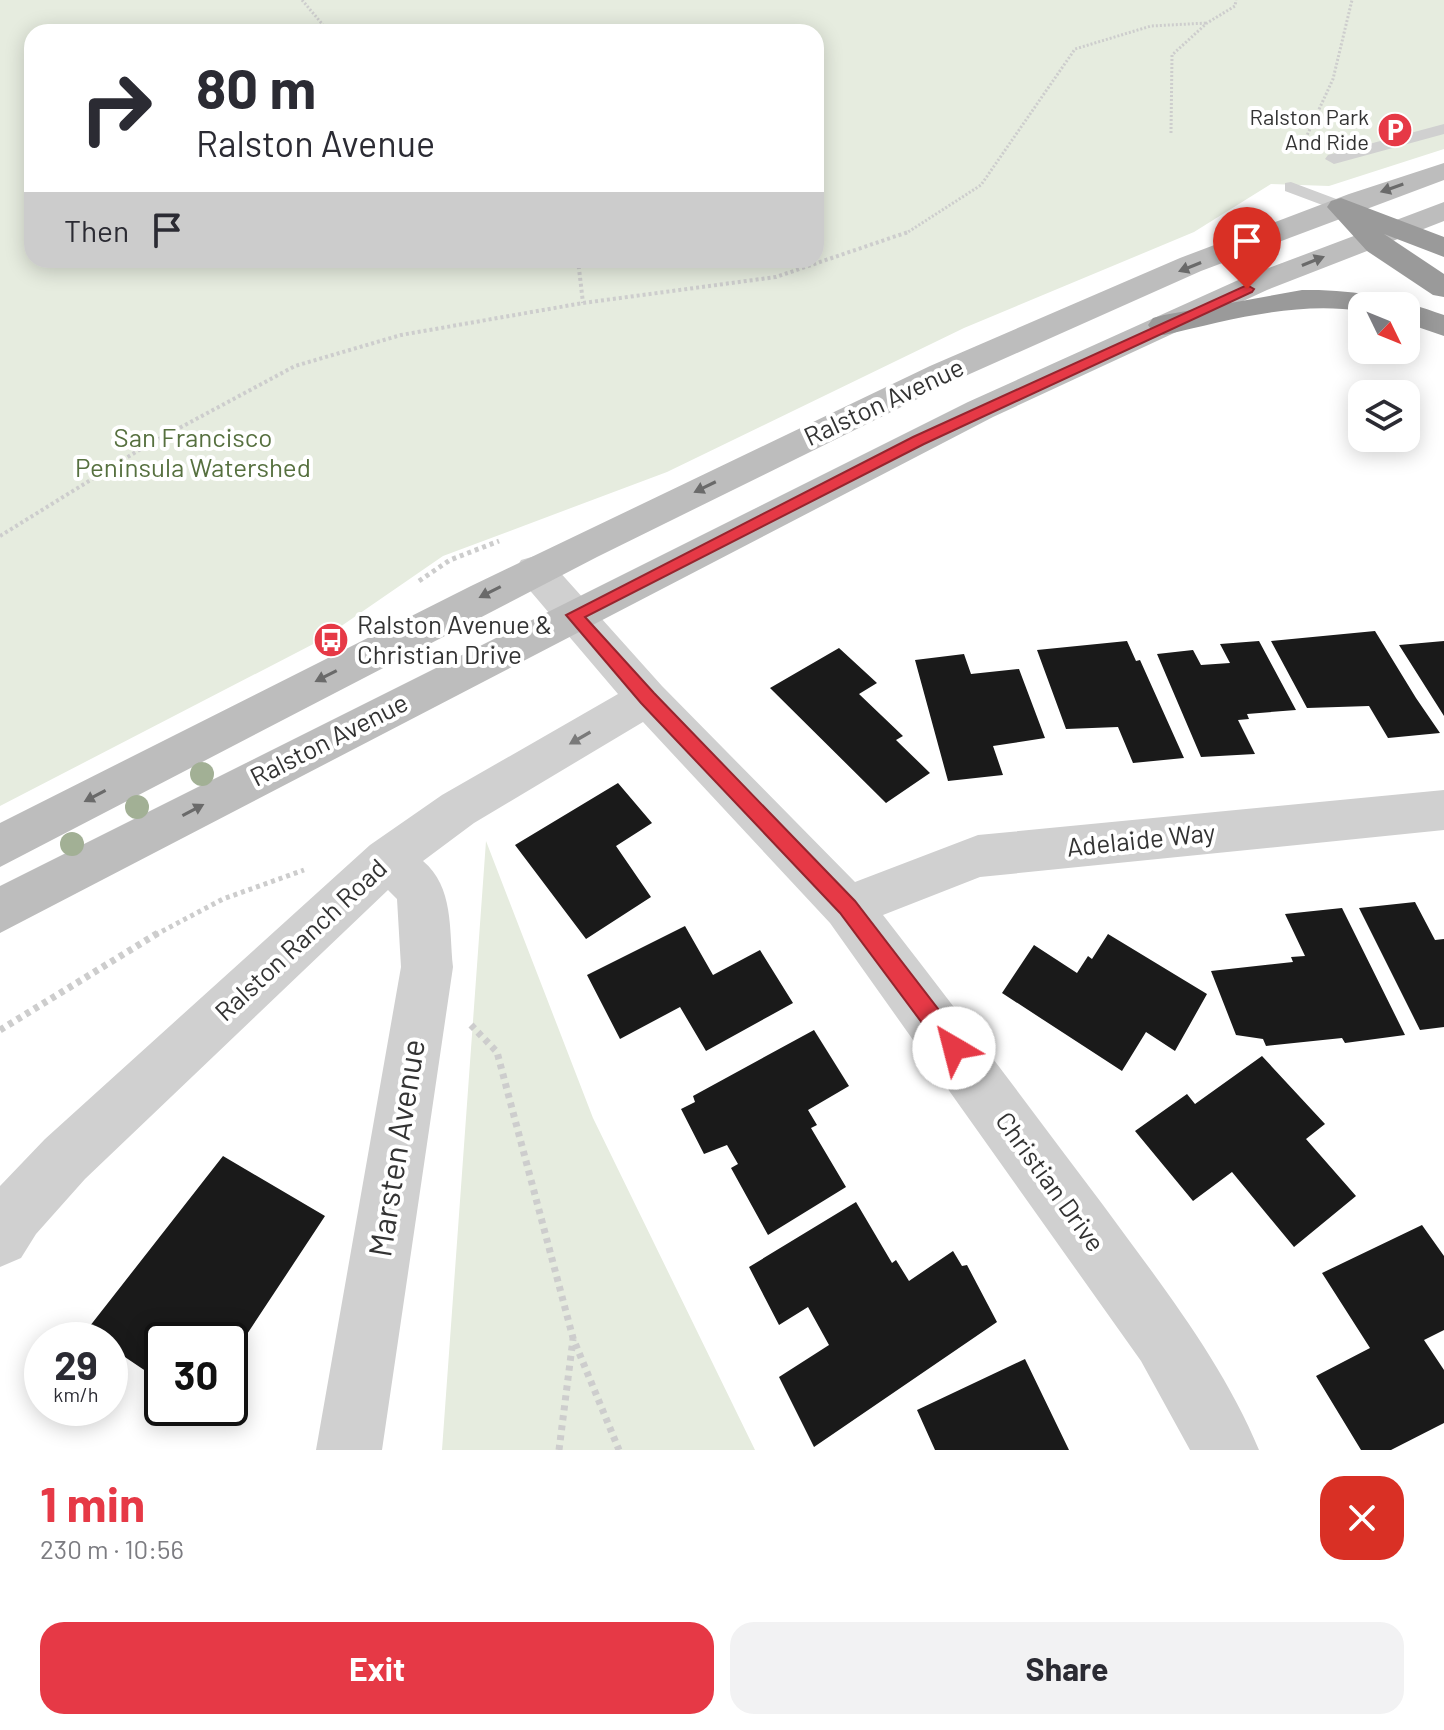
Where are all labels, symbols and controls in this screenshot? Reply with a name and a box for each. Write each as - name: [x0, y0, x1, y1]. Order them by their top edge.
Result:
- text: 80 m: [196, 53, 316, 120]
- icon: right: [64, 56, 168, 160]
- place label: Ralston Park And Ride: [1250, 103, 1369, 154]
- parking icon: Ralston Park And Ride: [1376, 111, 1414, 149]
- text: Ralston Avenue: [196, 121, 435, 164]
- one-way arrow: [1380, 183, 1404, 195]
- pin: [1213, 207, 1281, 289]
- icon: arrive: [145, 208, 189, 252]
- text: Then: [64, 212, 129, 248]
- icon: arrive: [1225, 219, 1269, 263]
- one-way arrow: [1301, 255, 1325, 268]
- one-way arrow: [1178, 260, 1202, 273]
- north arrow: [1348, 292, 1420, 364]
- map controls: [1348, 292, 1420, 452]
- street label: Ralston Avenue: [799, 350, 968, 451]
- button: layers: [1348, 380, 1420, 452]
- park label: San Francisco Peninsula Watershed: [75, 421, 311, 482]
- one-way arrow: [693, 480, 717, 494]
- one-way arrow: [478, 586, 501, 599]
- place label: Ralston Avenue & Christian Drive: [357, 608, 552, 669]
- bus stop icon: Ralston Avenue & Christian Drive: [312, 621, 350, 659]
- one-way arrow: [314, 670, 337, 683]
- street label: Ralston Avenue: [244, 686, 412, 792]
- one-way arrow: [569, 731, 591, 745]
- one-way arrow: [84, 790, 107, 803]
- one-way arrow: [182, 804, 205, 817]
- street label: Adelaide Way: [1065, 815, 1217, 862]
- street label: Ralston Ranch Road: [208, 851, 392, 1026]
- position arrow: [912, 1006, 996, 1090]
- street label: Marsten Avenue: [359, 1036, 431, 1259]
- street label: Christian Drive: [990, 1105, 1112, 1257]
- speed limit sign: 30: [144, 1322, 248, 1426]
- text: 29: [54, 1340, 98, 1388]
- text: km/h: [53, 1382, 99, 1406]
- text: 1 min: [40, 1474, 145, 1532]
- button: close: [1320, 1476, 1404, 1560]
- text: 230 m · 10:56: [40, 1533, 184, 1564]
- button: Exit: [40, 1622, 714, 1714]
- button: Share: [730, 1622, 1404, 1714]

